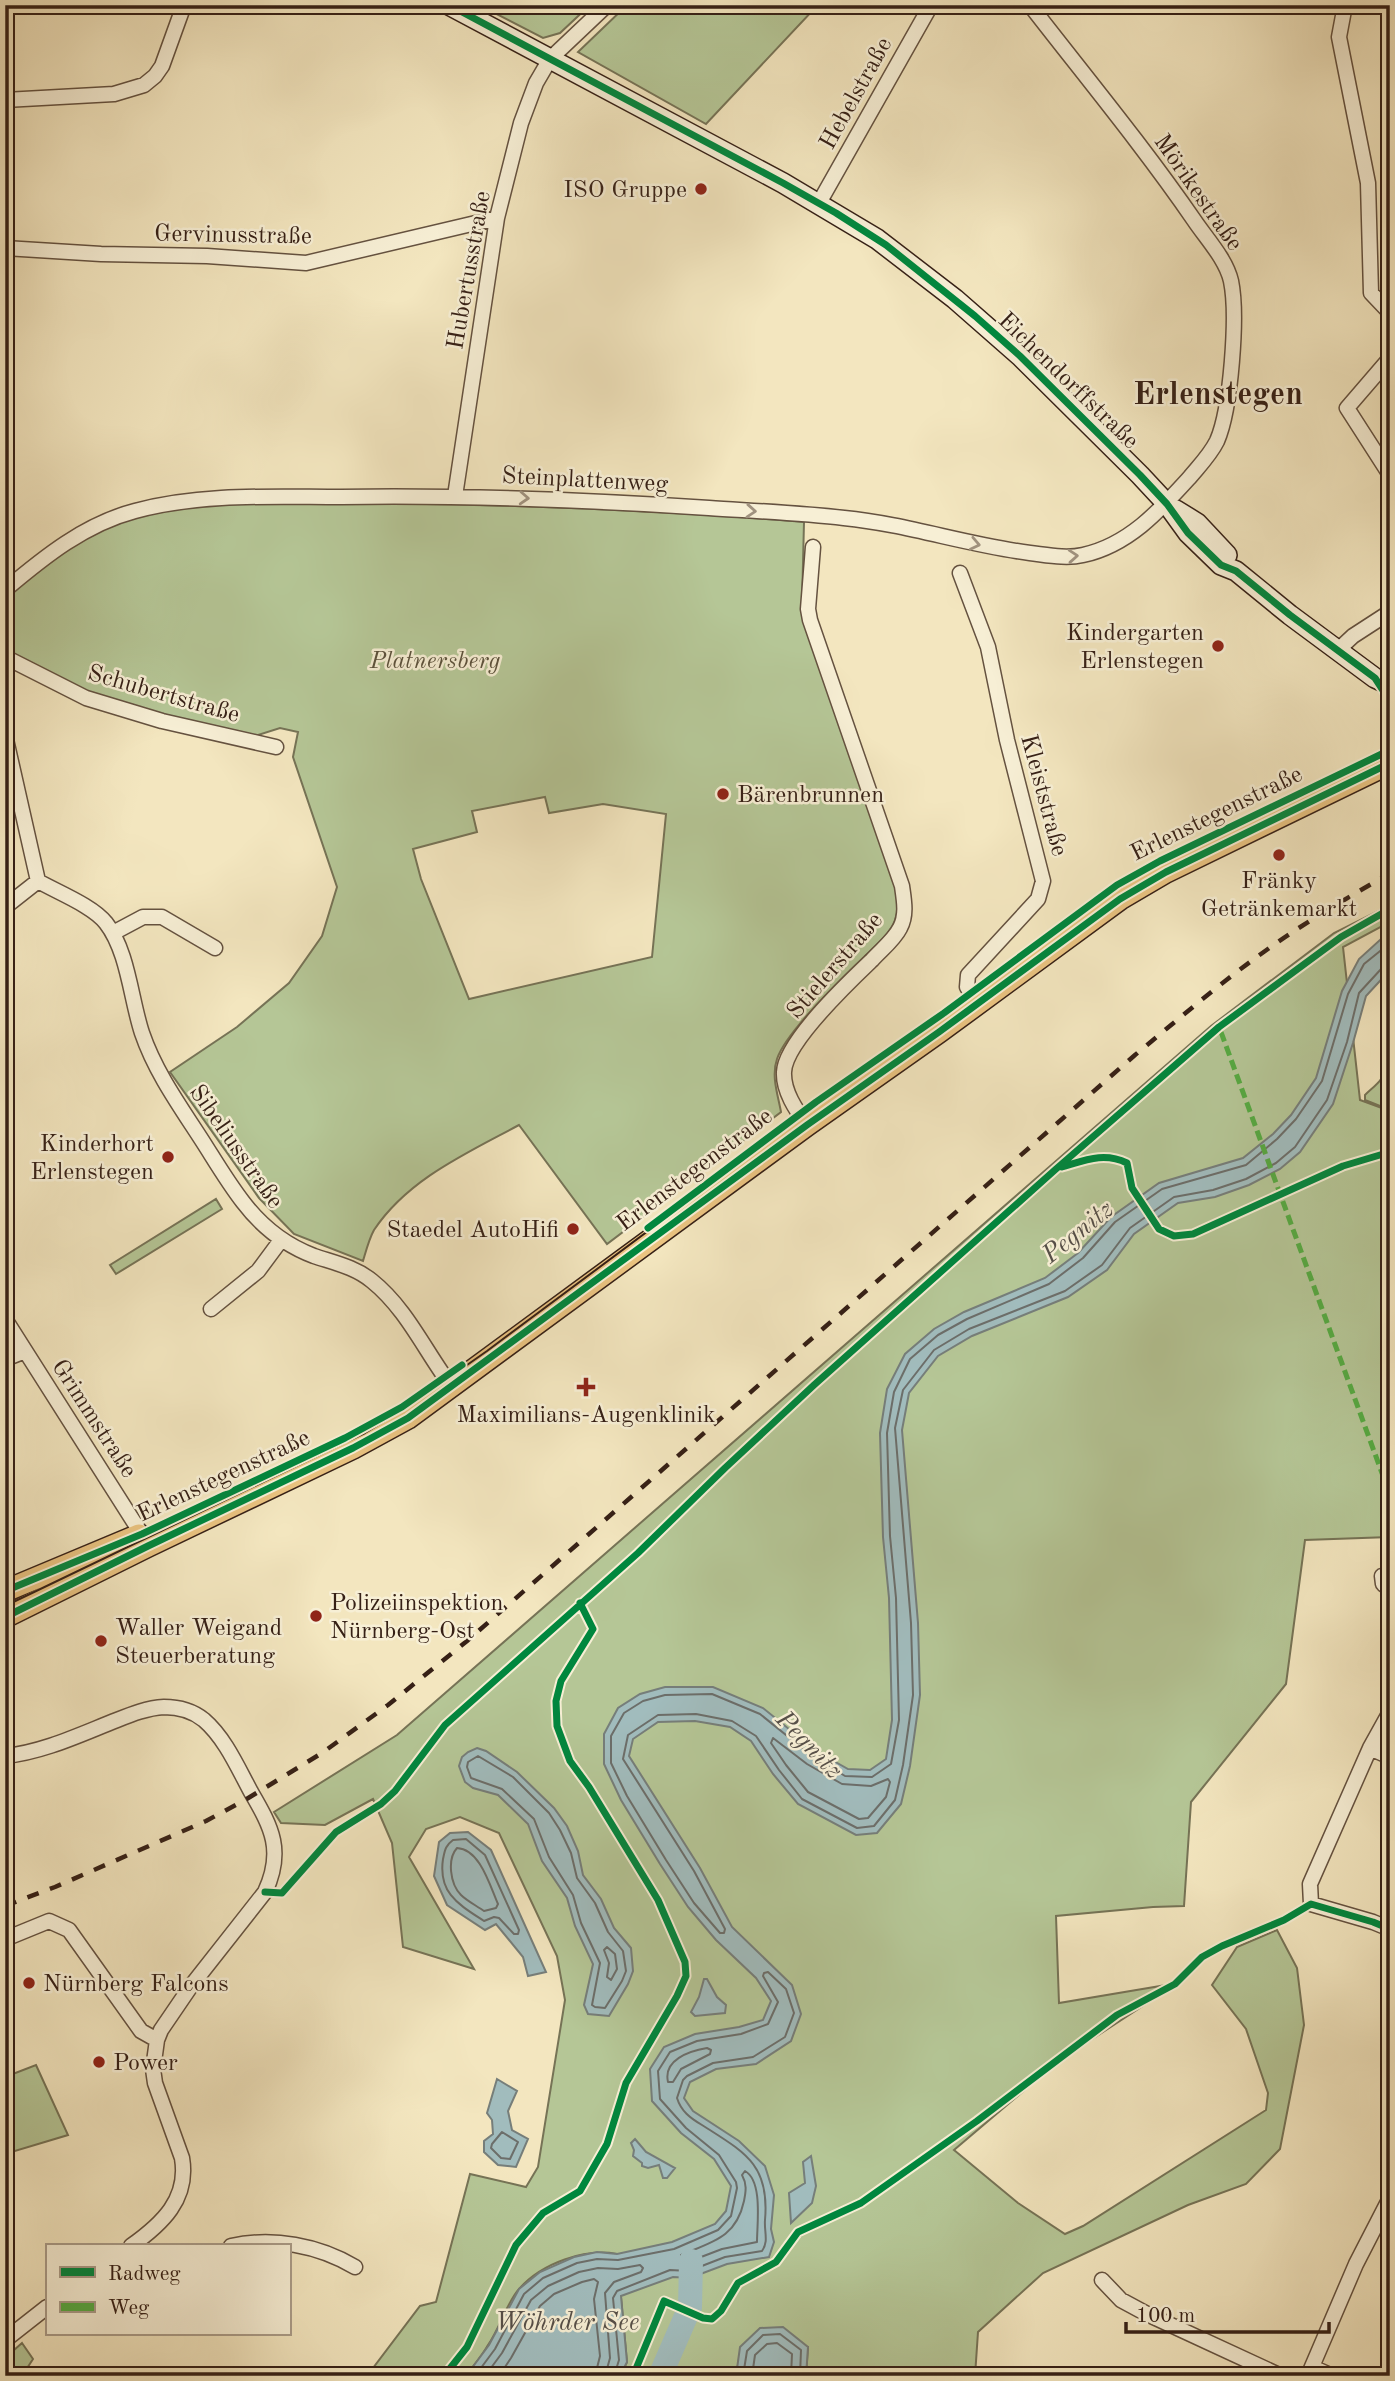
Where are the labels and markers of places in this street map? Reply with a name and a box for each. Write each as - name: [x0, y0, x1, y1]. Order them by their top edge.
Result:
- place label: ISO Gruppe: [563, 179, 687, 203]
- marker: ISO Gruppe: [693, 181, 709, 197]
- place label: Kindergarten Erlenstegen: [1066, 622, 1204, 674]
- marker: Kindergarten Erlenstegen: [1210, 638, 1226, 654]
- place label: Bärenbrunnen: [737, 784, 884, 808]
- marker: Bärenbrunnen: [715, 786, 731, 802]
- marker: Fränky Getränkemarkt: [1271, 847, 1287, 863]
- place label: Fränky Getränkemarkt: [1201, 870, 1357, 922]
- place label: Kinderhort Erlenstegen: [30, 1133, 154, 1185]
- marker: Kinderhort Erlenstegen: [160, 1149, 176, 1165]
- place label: Staedel AutoHifi: [386, 1219, 559, 1243]
- marker: Staedel AutoHifi: [565, 1221, 581, 1237]
- marker: Maximilians-Augenklinik: [576, 1377, 596, 1397]
- place label: Maximilians-Augenklinik: [456, 1404, 716, 1428]
- place label: Polizeiinspektion Nürnberg-Ost: [330, 1592, 504, 1644]
- marker: Polizeiinspektion Nürnberg-Ost: [308, 1608, 324, 1624]
- place label: Waller Weigand Steuerberatung: [115, 1617, 282, 1669]
- marker: Waller Weigand Steuerberatung: [93, 1633, 109, 1649]
- place label: Nürnberg Falcons: [43, 1973, 229, 1997]
- marker: Nürnberg Falcons: [21, 1975, 37, 1991]
- place label: Power: [113, 2052, 178, 2076]
- marker: Power: [91, 2054, 107, 2070]

